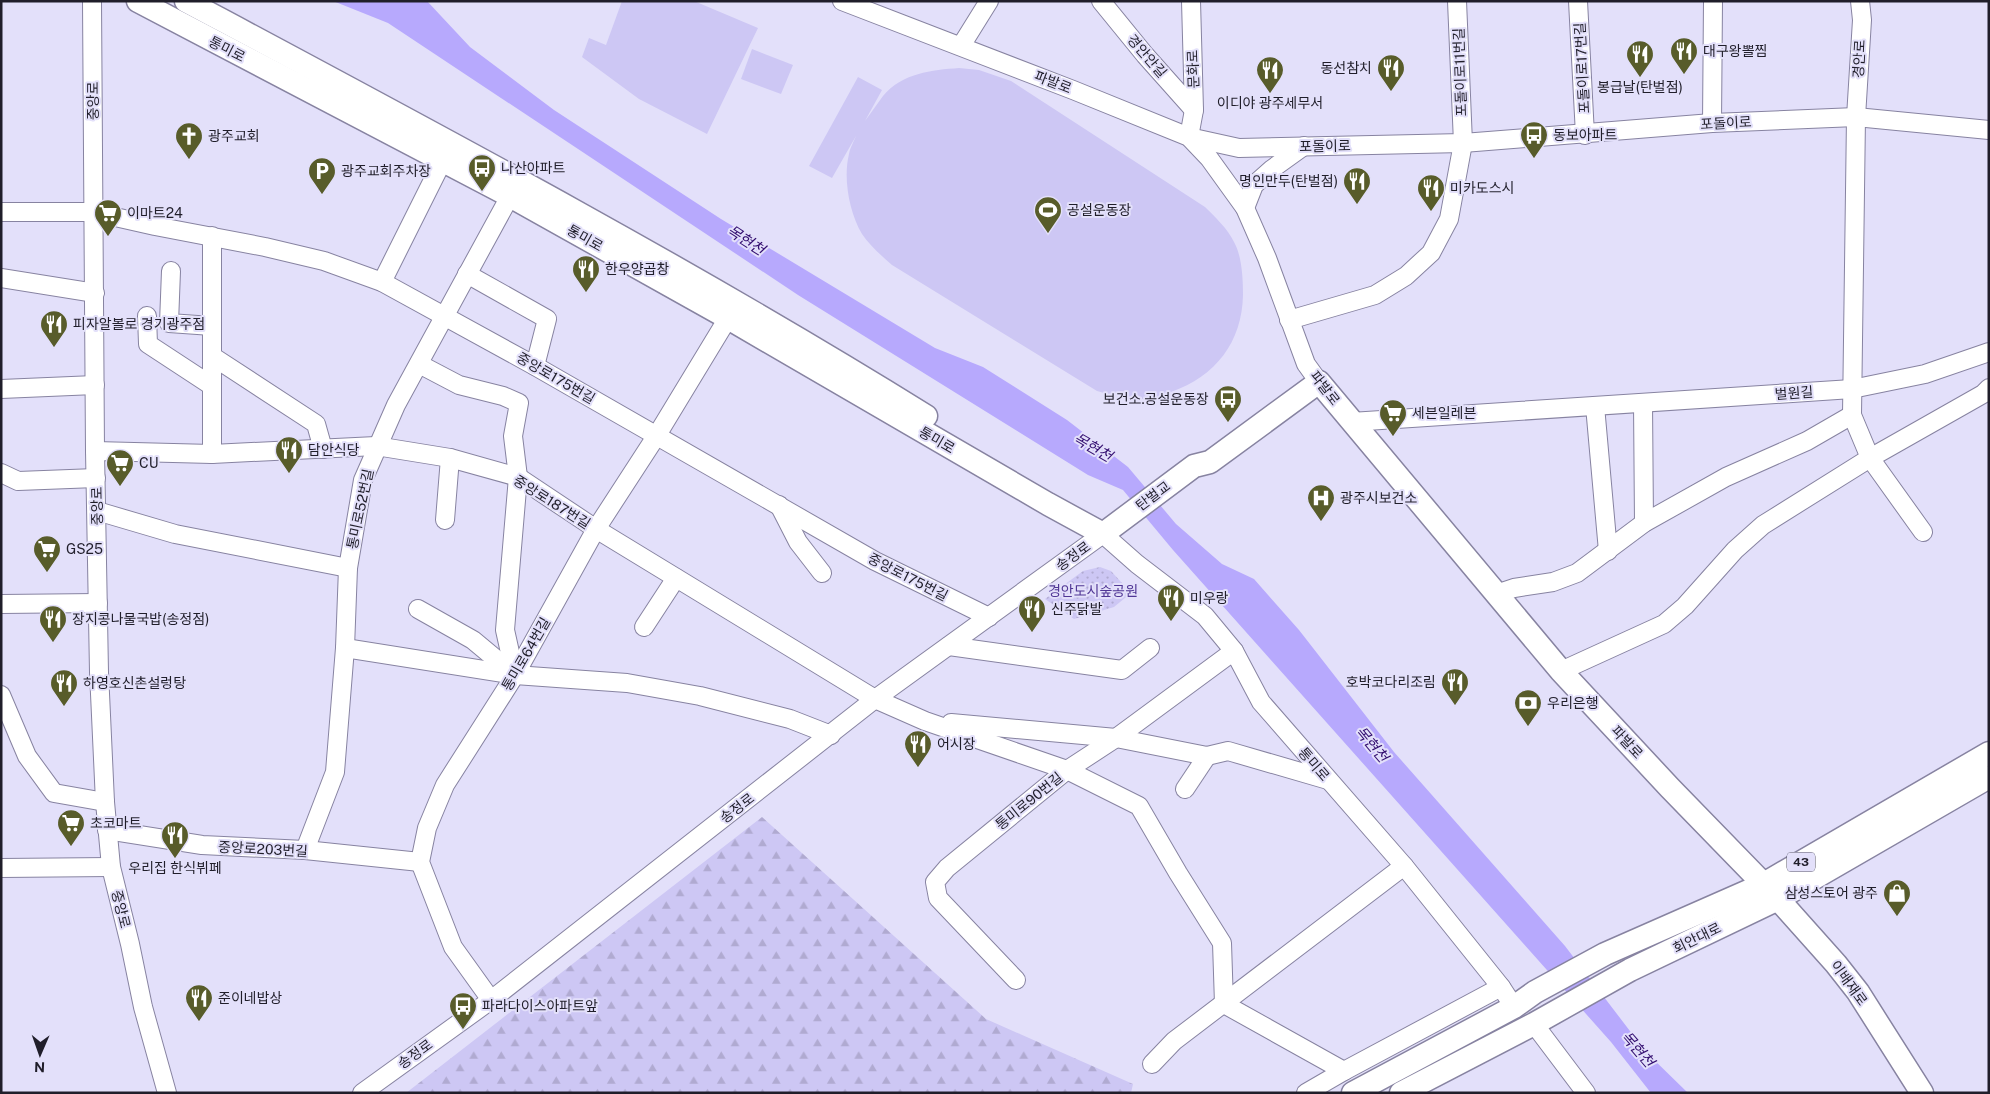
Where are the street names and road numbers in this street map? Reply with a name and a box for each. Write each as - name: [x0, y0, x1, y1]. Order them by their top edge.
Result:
- street label: 포돌이로17번길: [1572, 22, 1592, 114]
- street label: 포돌이로11번길: [1450, 27, 1470, 117]
- street label: 경안안길: [1124, 31, 1170, 81]
- street label: 통미로: [206, 33, 248, 65]
- street label: 경안로: [1850, 39, 1868, 79]
- street label: 문화로: [1184, 49, 1202, 89]
- street label: 파발로: [1032, 68, 1074, 96]
- street label: 중앙로: [85, 82, 101, 120]
- street label: 포돌이로: [1700, 114, 1752, 132]
- street label: 포돌이로: [1299, 138, 1351, 154]
- street label: 통미로: [564, 222, 606, 254]
- street label: 중앙로175번길: [514, 349, 598, 407]
- street label: 파발로: [1307, 368, 1343, 408]
- street label: 벌원길: [1774, 384, 1814, 402]
- street label: 통미로: [916, 423, 958, 457]
- street label: 통미로52번길: [344, 467, 376, 551]
- street label: 중앙로187번길: [511, 472, 593, 532]
- street label: 탄벌교: [1133, 478, 1173, 514]
- street label: 중앙로: [89, 486, 105, 525]
- street label: 송정로: [1053, 538, 1093, 574]
- street label: 중앙로175번길: [865, 550, 951, 604]
- street label: 통미로64번길: [499, 615, 553, 693]
- street label: 파발로: [1608, 722, 1646, 762]
- street label: 통미로: [1295, 744, 1333, 784]
- street label: 통미로90번길: [992, 769, 1066, 833]
- street label: 송정로: [717, 790, 757, 826]
- street label: 중앙로203번길: [218, 839, 308, 859]
- road number: 43: [1787, 852, 1815, 872]
- street label: 중앙로: [109, 888, 133, 930]
- street label: 회안대로: [1670, 919, 1724, 956]
- street label: 이배재로: [1827, 957, 1871, 1009]
- street label: 송정로: [395, 1036, 435, 1072]

